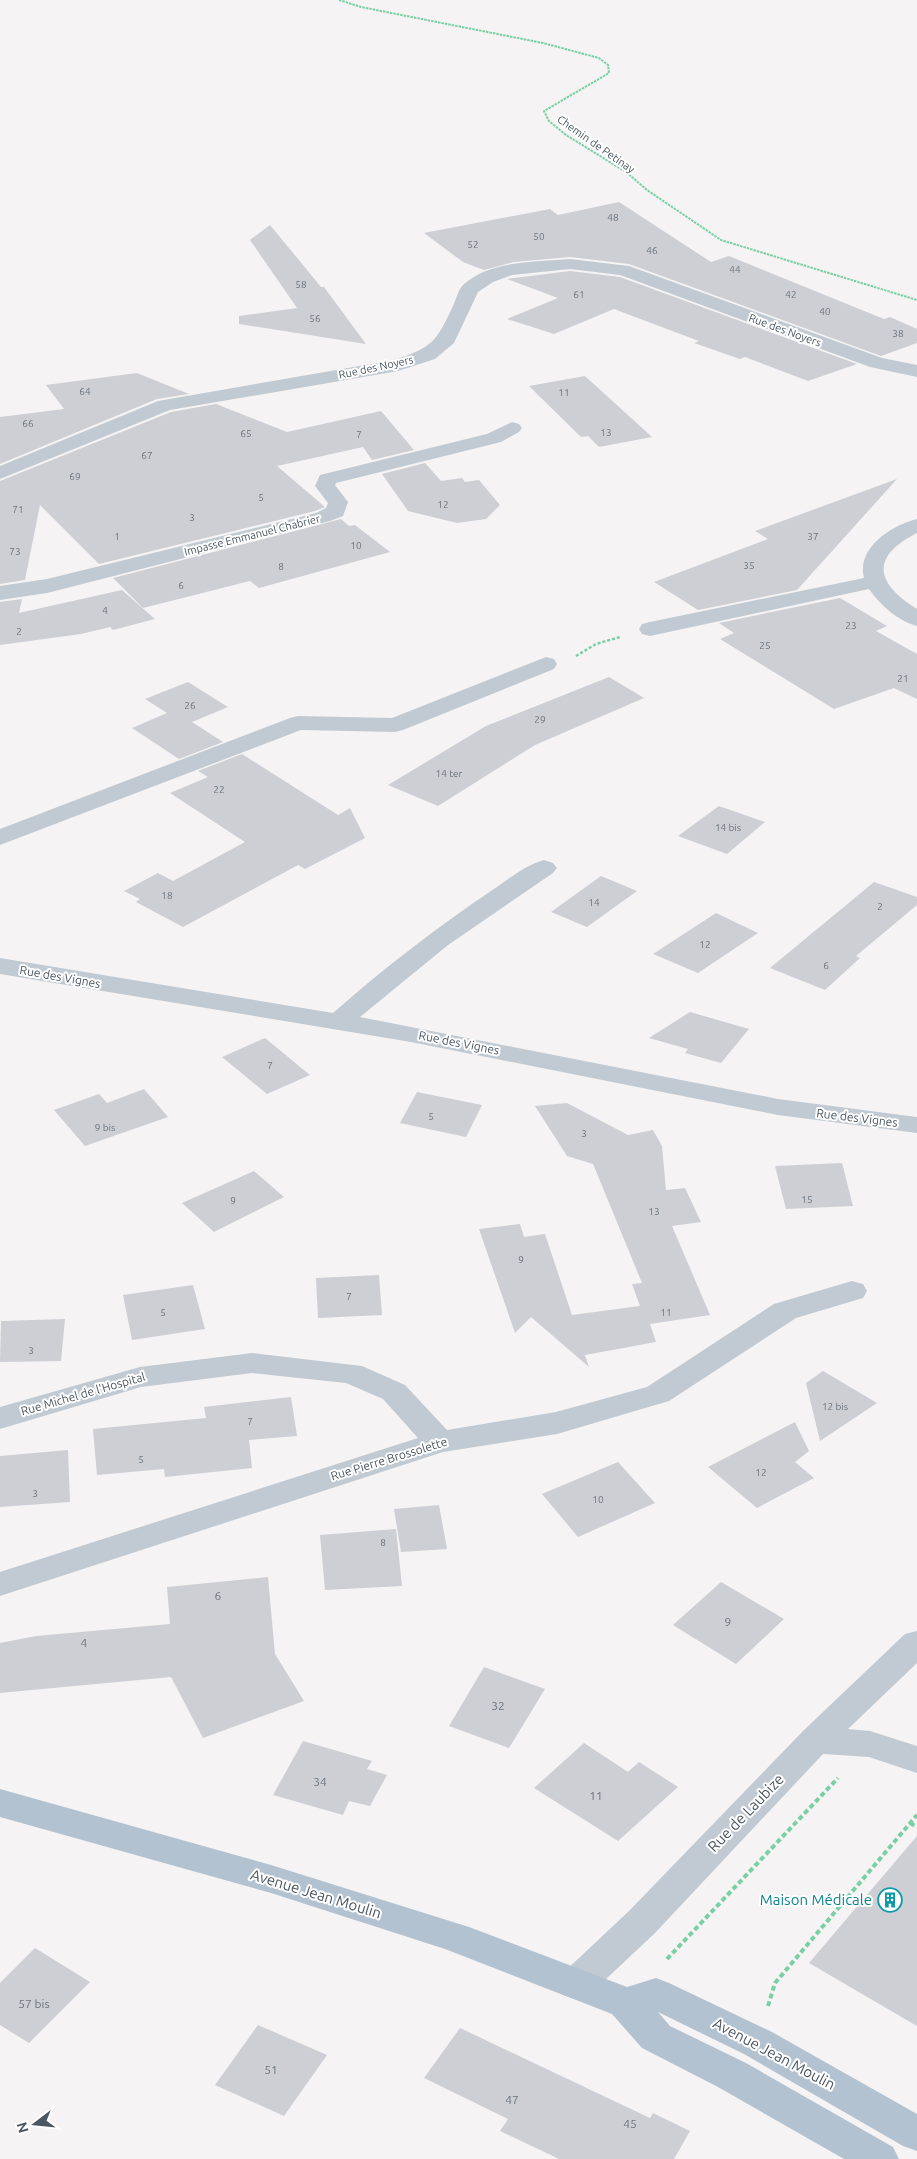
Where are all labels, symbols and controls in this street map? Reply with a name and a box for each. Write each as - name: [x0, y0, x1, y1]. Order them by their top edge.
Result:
- street label: Chemin de Petinay: [555, 113, 638, 176]
- house number: 48: [607, 212, 619, 223]
- house number: 50: [533, 231, 545, 242]
- house number: 52: [467, 239, 479, 250]
- house number: 46: [646, 245, 658, 256]
- house number: 44: [729, 264, 741, 275]
- house number: 58: [295, 279, 307, 290]
- house number: 61: [573, 289, 585, 300]
- house number: 42: [785, 289, 797, 300]
- house number: 40: [819, 306, 831, 317]
- street label: Rue des Noyers: [747, 311, 823, 349]
- house number: 56: [309, 313, 321, 324]
- house number: 38: [892, 328, 904, 339]
- street label: Rue des Noyers: [338, 353, 415, 381]
- house number: 64: [79, 386, 91, 397]
- house number: 11: [558, 387, 570, 398]
- house number: 66: [22, 418, 34, 429]
- house number: 13: [600, 427, 612, 438]
- house number: 65: [240, 428, 252, 439]
- house number: 7: [356, 429, 362, 440]
- house number: 67: [141, 450, 153, 461]
- house number: 69: [69, 471, 81, 482]
- house number: 5: [258, 492, 264, 503]
- house number: 12: [437, 499, 449, 510]
- house number: 71: [12, 504, 24, 515]
- street label: Impasse Emmanuel Chabrier: [183, 512, 322, 558]
- house number: 3: [189, 512, 195, 523]
- house number: 1: [114, 531, 120, 542]
- house number: 37: [807, 531, 819, 542]
- house number: 10: [350, 540, 362, 551]
- house number: 73: [9, 546, 21, 557]
- house number: 35: [743, 560, 755, 571]
- house number: 8: [278, 561, 284, 572]
- house number: 6: [178, 580, 184, 591]
- house number: 4: [102, 605, 108, 616]
- house number: 23: [845, 620, 857, 631]
- house number: 2: [16, 626, 22, 637]
- house number: 25: [759, 640, 771, 651]
- house number: 21: [897, 673, 909, 684]
- house number: 26: [184, 700, 196, 711]
- house number: 29: [534, 714, 546, 725]
- house number: 14 ter: [436, 768, 463, 779]
- house number: 22: [213, 784, 225, 795]
- house number: 14 bis: [715, 822, 741, 833]
- house number: 18: [161, 890, 173, 901]
- house number: 14: [588, 897, 600, 908]
- house number: 2: [877, 901, 883, 912]
- house number: 12: [699, 939, 711, 950]
- house number: 6: [823, 960, 829, 971]
- street label: Rue des Vignes: [19, 963, 102, 990]
- street label: Rue des Vignes: [418, 1028, 500, 1057]
- house number: 7: [267, 1060, 273, 1071]
- street label: Rue des Vignes: [816, 1106, 898, 1129]
- house number: 5: [428, 1111, 434, 1122]
- house number: 9 bis: [95, 1122, 115, 1133]
- house number: 3: [581, 1128, 587, 1139]
- house number: 15: [801, 1194, 813, 1205]
- house number: 9: [230, 1195, 236, 1206]
- house number: 13: [648, 1206, 660, 1217]
- house number: 9: [518, 1254, 524, 1265]
- house number: 7: [346, 1291, 352, 1302]
- house number: 5: [160, 1307, 166, 1318]
- house number: 11: [660, 1307, 672, 1318]
- house number: 3: [28, 1345, 34, 1356]
- street label: Rue Michel de l'Hospital: [19, 1369, 147, 1418]
- house number: 12 bis: [822, 1401, 848, 1412]
- house number: 7: [247, 1416, 253, 1427]
- street label: Rue Pierre Brossolette: [329, 1435, 449, 1482]
- house number: 5: [138, 1454, 144, 1465]
- house number: 12: [755, 1467, 767, 1478]
- house number: 3: [32, 1488, 38, 1499]
- house number: 10: [592, 1494, 604, 1505]
- house number: 8: [380, 1537, 386, 1548]
- house number: 6: [215, 1589, 222, 1602]
- house number: 9: [725, 1615, 731, 1628]
- house number: 4: [81, 1636, 88, 1649]
- house number: 32: [491, 1699, 505, 1712]
- street label: Rue de Laubize: [704, 1770, 787, 1855]
- house number: 34: [313, 1775, 327, 1788]
- house number: 11: [589, 1789, 603, 1802]
- street label: Avenue Jean Moulin: [249, 1866, 384, 1922]
- building icon: Maison Médicale: [877, 1887, 903, 1913]
- place label: Maison Médicale: [760, 1891, 872, 1908]
- house number: 57 bis: [18, 1997, 50, 2010]
- street label: Avenue Jean Moulin: [710, 2014, 838, 2093]
- house number: 51: [264, 2063, 278, 2076]
- house number: 47: [505, 2093, 519, 2106]
- north arrow: [10, 2099, 60, 2149]
- house number: 45: [623, 2117, 637, 2130]
- text: N: [13, 2120, 32, 2135]

